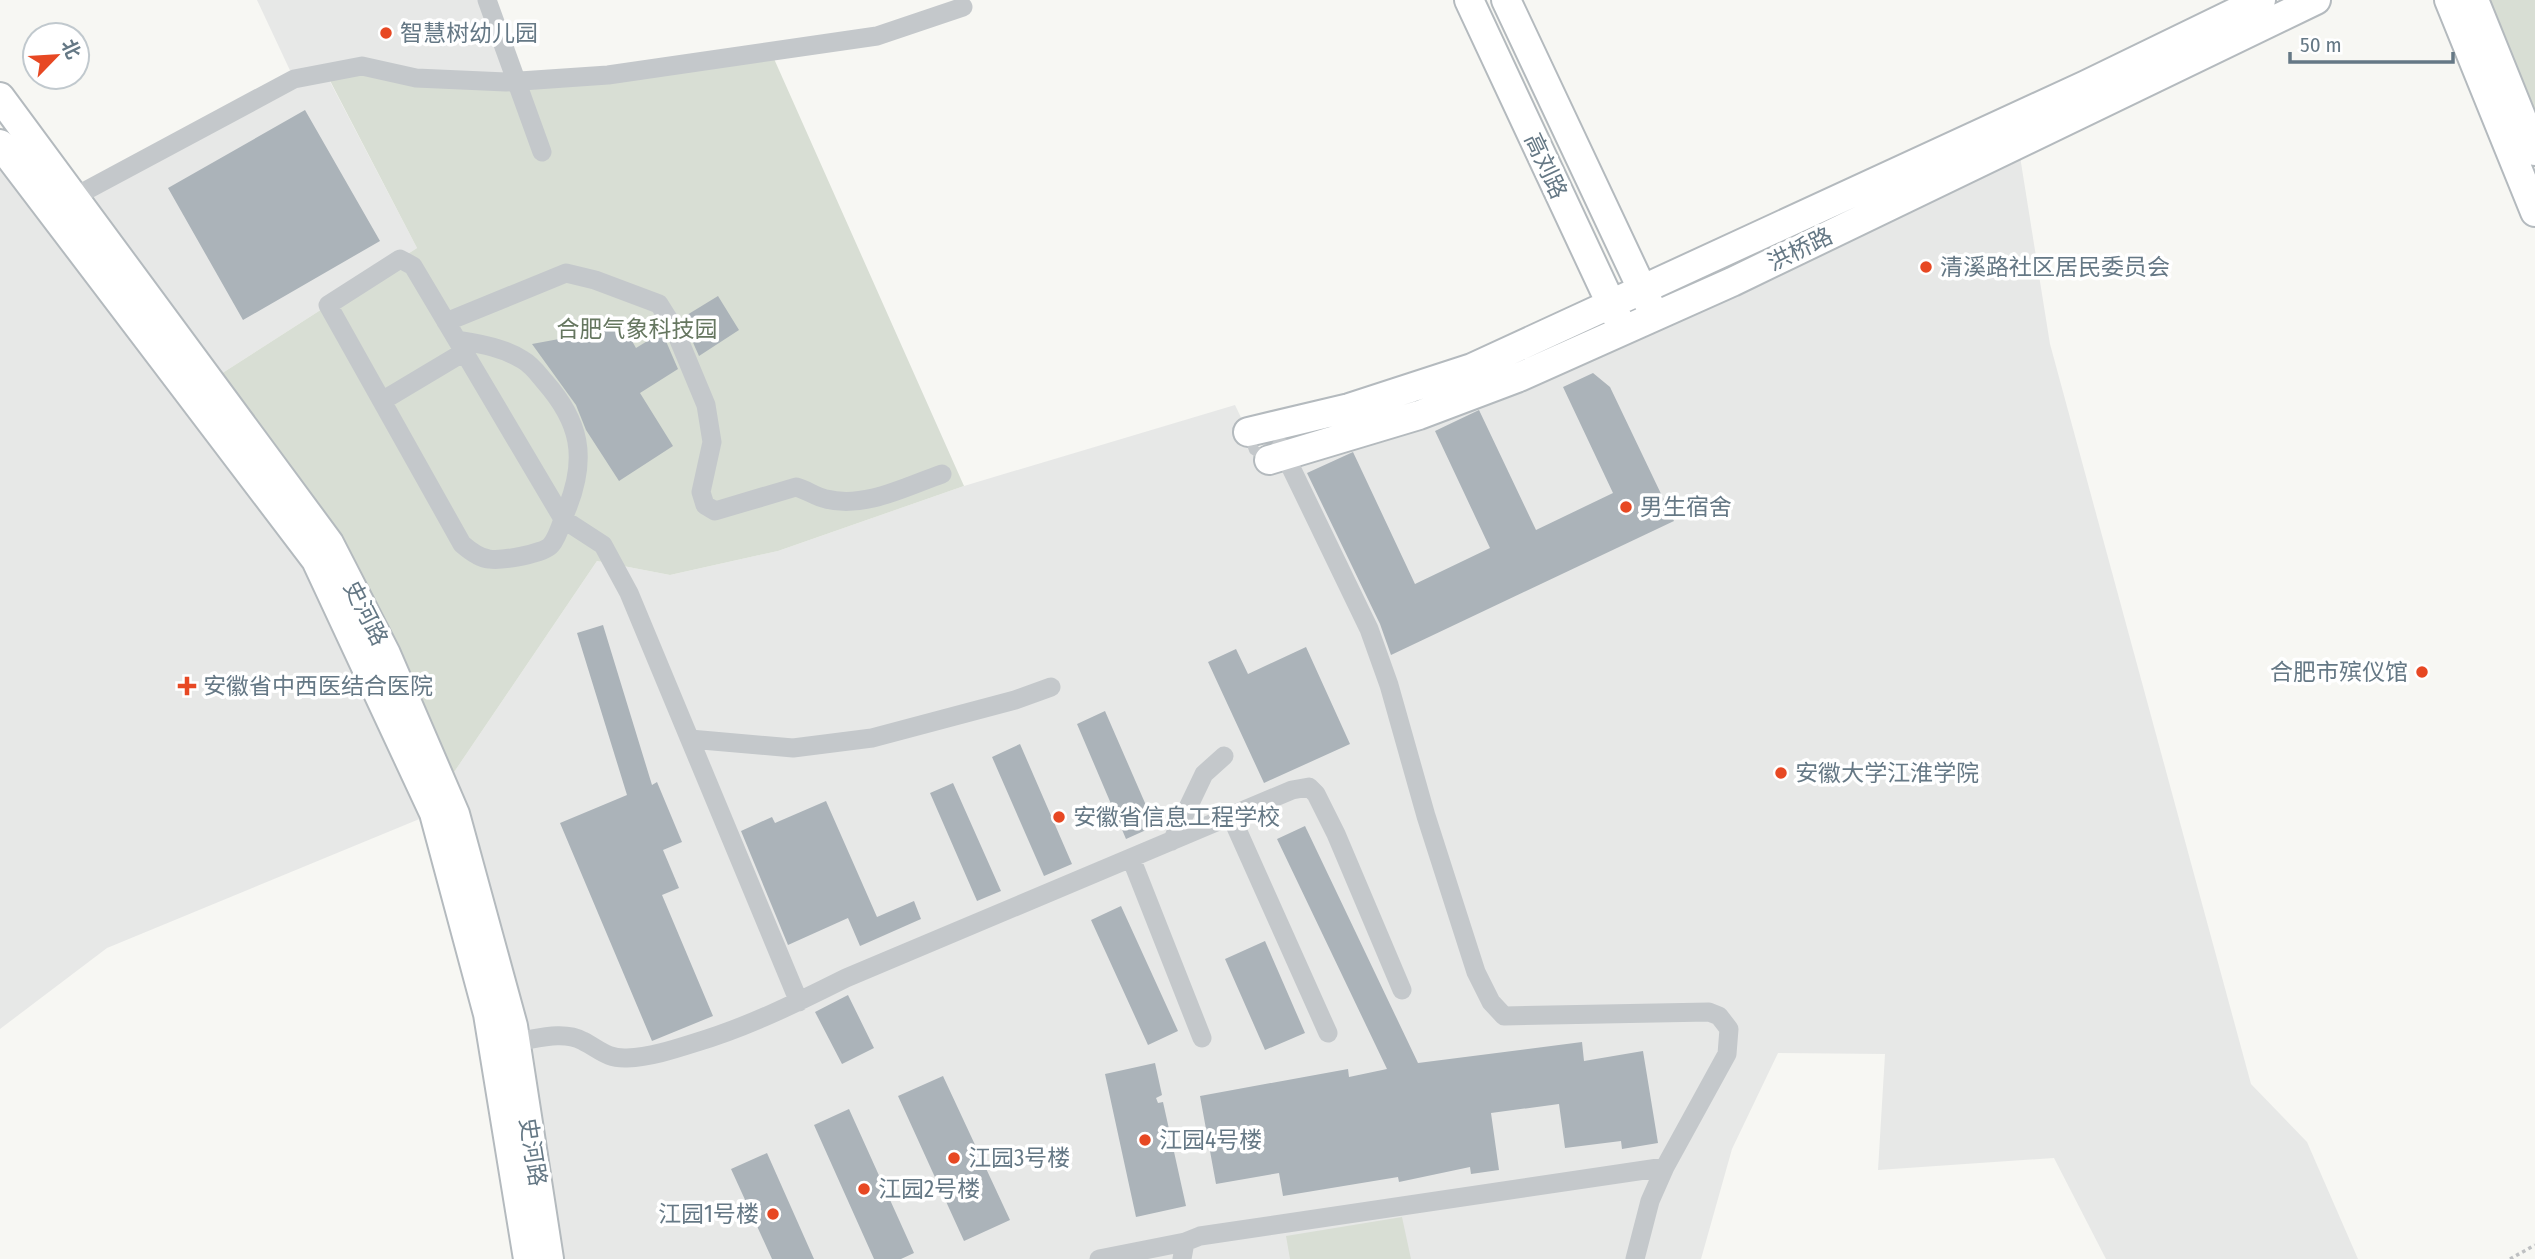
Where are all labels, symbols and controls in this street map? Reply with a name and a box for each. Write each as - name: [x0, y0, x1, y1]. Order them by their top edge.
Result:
- place label: 智慧树幼儿园: [400, 19, 538, 47]
- north arrow: [21, 21, 91, 91]
- scale bar: [2290, 21, 2453, 65]
- marker: 智慧树幼儿园: [378, 25, 394, 41]
- text: 50 m: [2300, 32, 2342, 58]
- text: 北: [57, 36, 85, 63]
- street label: 高刘路: [1519, 129, 1573, 203]
- street label: 洪桥路: [1763, 221, 1837, 277]
- place label: 清溪路社区居民委员会: [1940, 253, 2170, 281]
- marker: 清溪路社区居民委员会: [1918, 259, 1934, 275]
- park label: 合肥气象科技园: [557, 315, 718, 343]
- place label: 男生宿舍: [1640, 493, 1732, 521]
- marker: 男生宿舍: [1618, 499, 1634, 515]
- street label: 史河路: [338, 576, 394, 650]
- place label: 合肥市殡仪馆: [2270, 658, 2408, 686]
- marker: 合肥市殡仪馆: [2414, 664, 2430, 680]
- place label: 安徽省中西医结合医院: [203, 672, 433, 700]
- marker: 安徽省中西医结合医院: [177, 676, 197, 696]
- place label: 安徽大学江淮学院: [1795, 759, 1979, 787]
- marker: 安徽大学江淮学院: [1773, 765, 1789, 781]
- place label: 安徽省信息工程学校: [1073, 803, 1280, 831]
- marker: 安徽省信息工程学校: [1051, 809, 1067, 825]
- street label: 史河路: [514, 1116, 552, 1188]
- place label: 江园4号楼: [1159, 1126, 1262, 1154]
- marker: 江园4号楼: [1137, 1132, 1153, 1148]
- place label: 江园3号楼: [968, 1144, 1070, 1172]
- marker: 江园3号楼: [946, 1150, 962, 1166]
- place label: 江园2号楼: [878, 1175, 980, 1203]
- marker: 江园2号楼: [856, 1181, 872, 1197]
- place label: 江园1号楼: [658, 1200, 759, 1228]
- marker: 江园1号楼: [765, 1206, 781, 1222]

